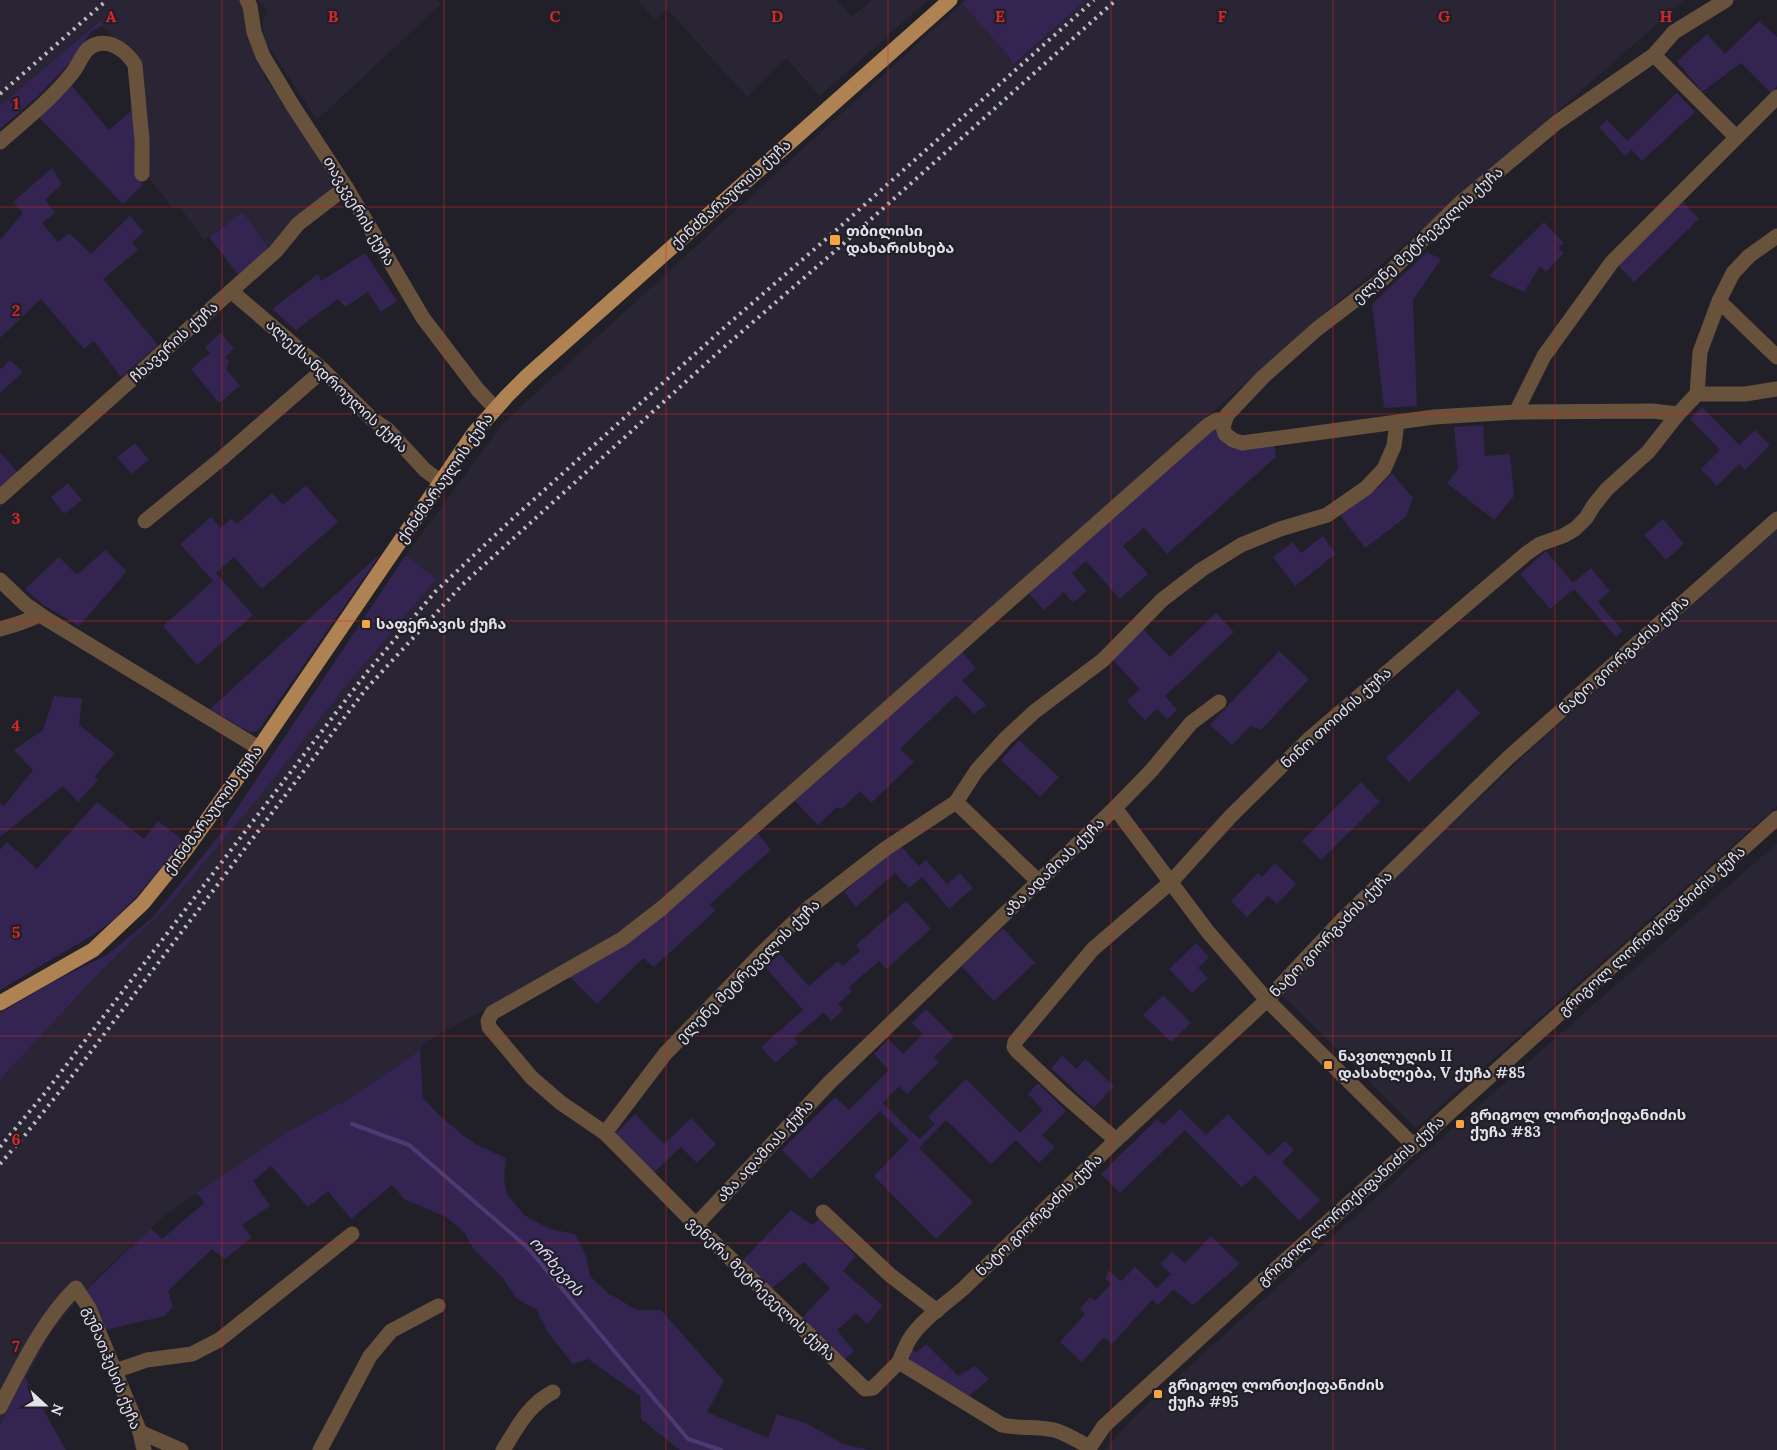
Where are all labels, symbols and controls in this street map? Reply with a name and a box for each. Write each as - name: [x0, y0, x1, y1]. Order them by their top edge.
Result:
- text: A: [106, 6, 117, 26]
- text: B: [328, 6, 339, 26]
- text: C: [549, 6, 561, 26]
- text: D: [771, 6, 783, 26]
- text: E: [995, 6, 1005, 26]
- text: F: [1217, 6, 1227, 26]
- text: G: [1438, 6, 1450, 26]
- text: H: [1660, 6, 1673, 26]
- text: 1: [13, 93, 19, 113]
- street label: ქინძმარაულის ქუჩა: [667, 135, 795, 253]
- street label: თავკვერის ქუჩა: [319, 152, 400, 269]
- street label: ელენე მეტრეველის ქუჩა: [1349, 162, 1507, 307]
- place label: თბილისი დახარისხება: [846, 221, 955, 257]
- marker: თბილისი დახარისხება: [828, 233, 842, 247]
- street label: ჩხავერის ქუჩა: [126, 297, 222, 386]
- text: 2: [12, 300, 20, 320]
- street label: ალექსანდროულის ქუჩა: [262, 315, 412, 457]
- street label: ქინძმარაულის ქუჩა: [392, 409, 497, 547]
- text: 3: [12, 508, 21, 528]
- street label: ნატო გიორგაძის ქუჩა: [1555, 591, 1693, 718]
- place label: საფერავის ქუჩა: [376, 614, 507, 633]
- marker: საფერავის ქუჩა: [360, 618, 372, 630]
- street label: ნინო თოიძის ქუჩა: [1276, 663, 1395, 772]
- text: 4: [12, 715, 21, 735]
- street label: ქინძმარაულის ქუჩა: [159, 741, 266, 878]
- street label: აზა ადამიას ქუჩა: [999, 814, 1108, 920]
- street label: გრიგოლ ლორთქიფანიძის ქუჩა: [1554, 842, 1749, 1020]
- street label: ნატო გიორგაძის ქუჩა: [1265, 866, 1396, 1001]
- street label: ელენე მეტრეველის ქუჩა: [672, 895, 824, 1047]
- text: 5: [12, 922, 21, 942]
- place label: ნავთლუღის II დასახლება, V ქუჩა #85: [1338, 1046, 1525, 1082]
- marker: ნავთლუღის II დასახლება, V ქუჩა #85: [1322, 1059, 1334, 1071]
- street label: აზა ადამიას ქუჩა: [712, 1096, 817, 1206]
- place label: გრიგოლ ლორთქიფანიძის ქუჩა #83: [1470, 1105, 1686, 1141]
- street label: გრიგოლ ლორთქიფანიძის ქუჩა: [1253, 1112, 1448, 1290]
- marker: გრიგოლ ლორთქიფანიძის ქუჩა #83: [1454, 1118, 1466, 1130]
- text: 6: [11, 1129, 21, 1149]
- street label: ნატო გიორგაძის ქუჩა: [971, 1149, 1106, 1280]
- street label: ვენერა მეტრეველის ქუჩა: [683, 1212, 840, 1365]
- water label: ორხევის: [526, 1232, 589, 1300]
- street label: გუმათჰესის ქუჩა: [79, 1303, 146, 1432]
- text: 7: [12, 1336, 20, 1356]
- place label: გრიგოლ ლორთქიფანიძის ქუჩა #95: [1168, 1375, 1384, 1411]
- north arrow: [20, 1380, 70, 1430]
- marker: გრიგოლ ლორთქიფანიძის ქუჩა #95: [1152, 1388, 1164, 1400]
- text: N: [47, 1401, 67, 1418]

